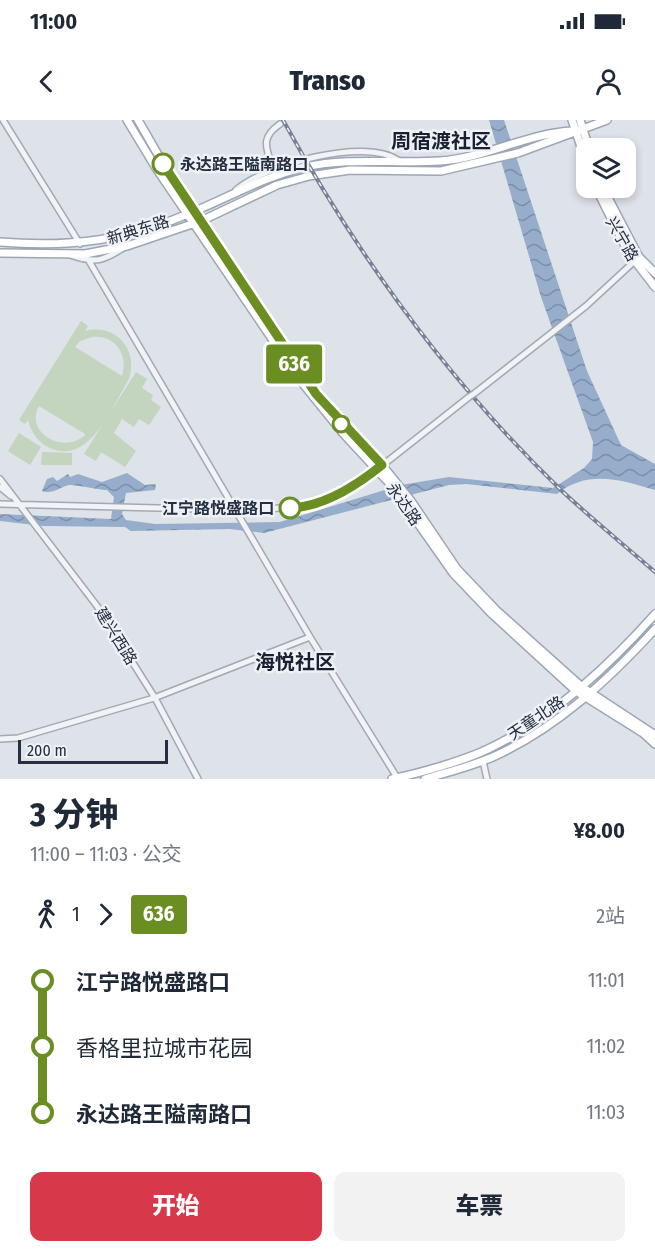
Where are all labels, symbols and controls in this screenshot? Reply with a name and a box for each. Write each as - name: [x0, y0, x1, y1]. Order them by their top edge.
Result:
- text: 11:00: [30, 8, 77, 35]
- icon: back: [30, 65, 63, 98]
- text: Transo: [290, 65, 365, 97]
- icon: person: [592, 65, 625, 98]
- district label: 周宿渡社区: [391, 129, 491, 153]
- map controls: [576, 138, 636, 198]
- button: layers: [576, 138, 636, 198]
- marker: 永达路王隘南路口: [152, 153, 174, 175]
- place label: 永达路王隘南路口: [180, 155, 308, 174]
- street label: 新典东路: [105, 212, 171, 248]
- street label: 兴宁路: [602, 213, 642, 265]
- line badge: 636: [260, 344, 328, 384]
- text: 636: [278, 351, 310, 377]
- unlabelled marker: [332, 415, 350, 433]
- street label: 永达路: [382, 479, 426, 529]
- marker: 江宁路悦盛路口: [279, 497, 301, 519]
- place label: 江宁路悦盛路口: [162, 499, 274, 518]
- street label: 建兴西路: [91, 604, 141, 668]
- district label: 海悦社区: [255, 650, 335, 674]
- street label: 天童北路: [504, 692, 568, 744]
- scale bar: [18, 737, 168, 764]
- text: 200 m: [27, 741, 67, 760]
- text: 3 分钟: [30, 795, 118, 835]
- text: ¥8.00: [573, 817, 625, 844]
- text: 11:00 – 11:03 · 公交: [30, 842, 182, 866]
- icon: walk: [30, 898, 63, 931]
- icon: forward: [89, 898, 122, 931]
- text: 636: [143, 901, 175, 927]
- text: 1: [72, 902, 80, 926]
- text: 2站: [596, 904, 625, 928]
- text: 11:01: [588, 968, 625, 992]
- text: 江宁路悦盛路口: [76, 969, 230, 996]
- text: 11:02: [586, 1034, 625, 1058]
- text: 香格里拉城市花园: [76, 1035, 252, 1062]
- text: 11:03: [586, 1100, 625, 1124]
- text: 永达路王隘南路口: [76, 1101, 252, 1128]
- button: 开始: [30, 1172, 322, 1241]
- button: 车票: [334, 1172, 625, 1241]

